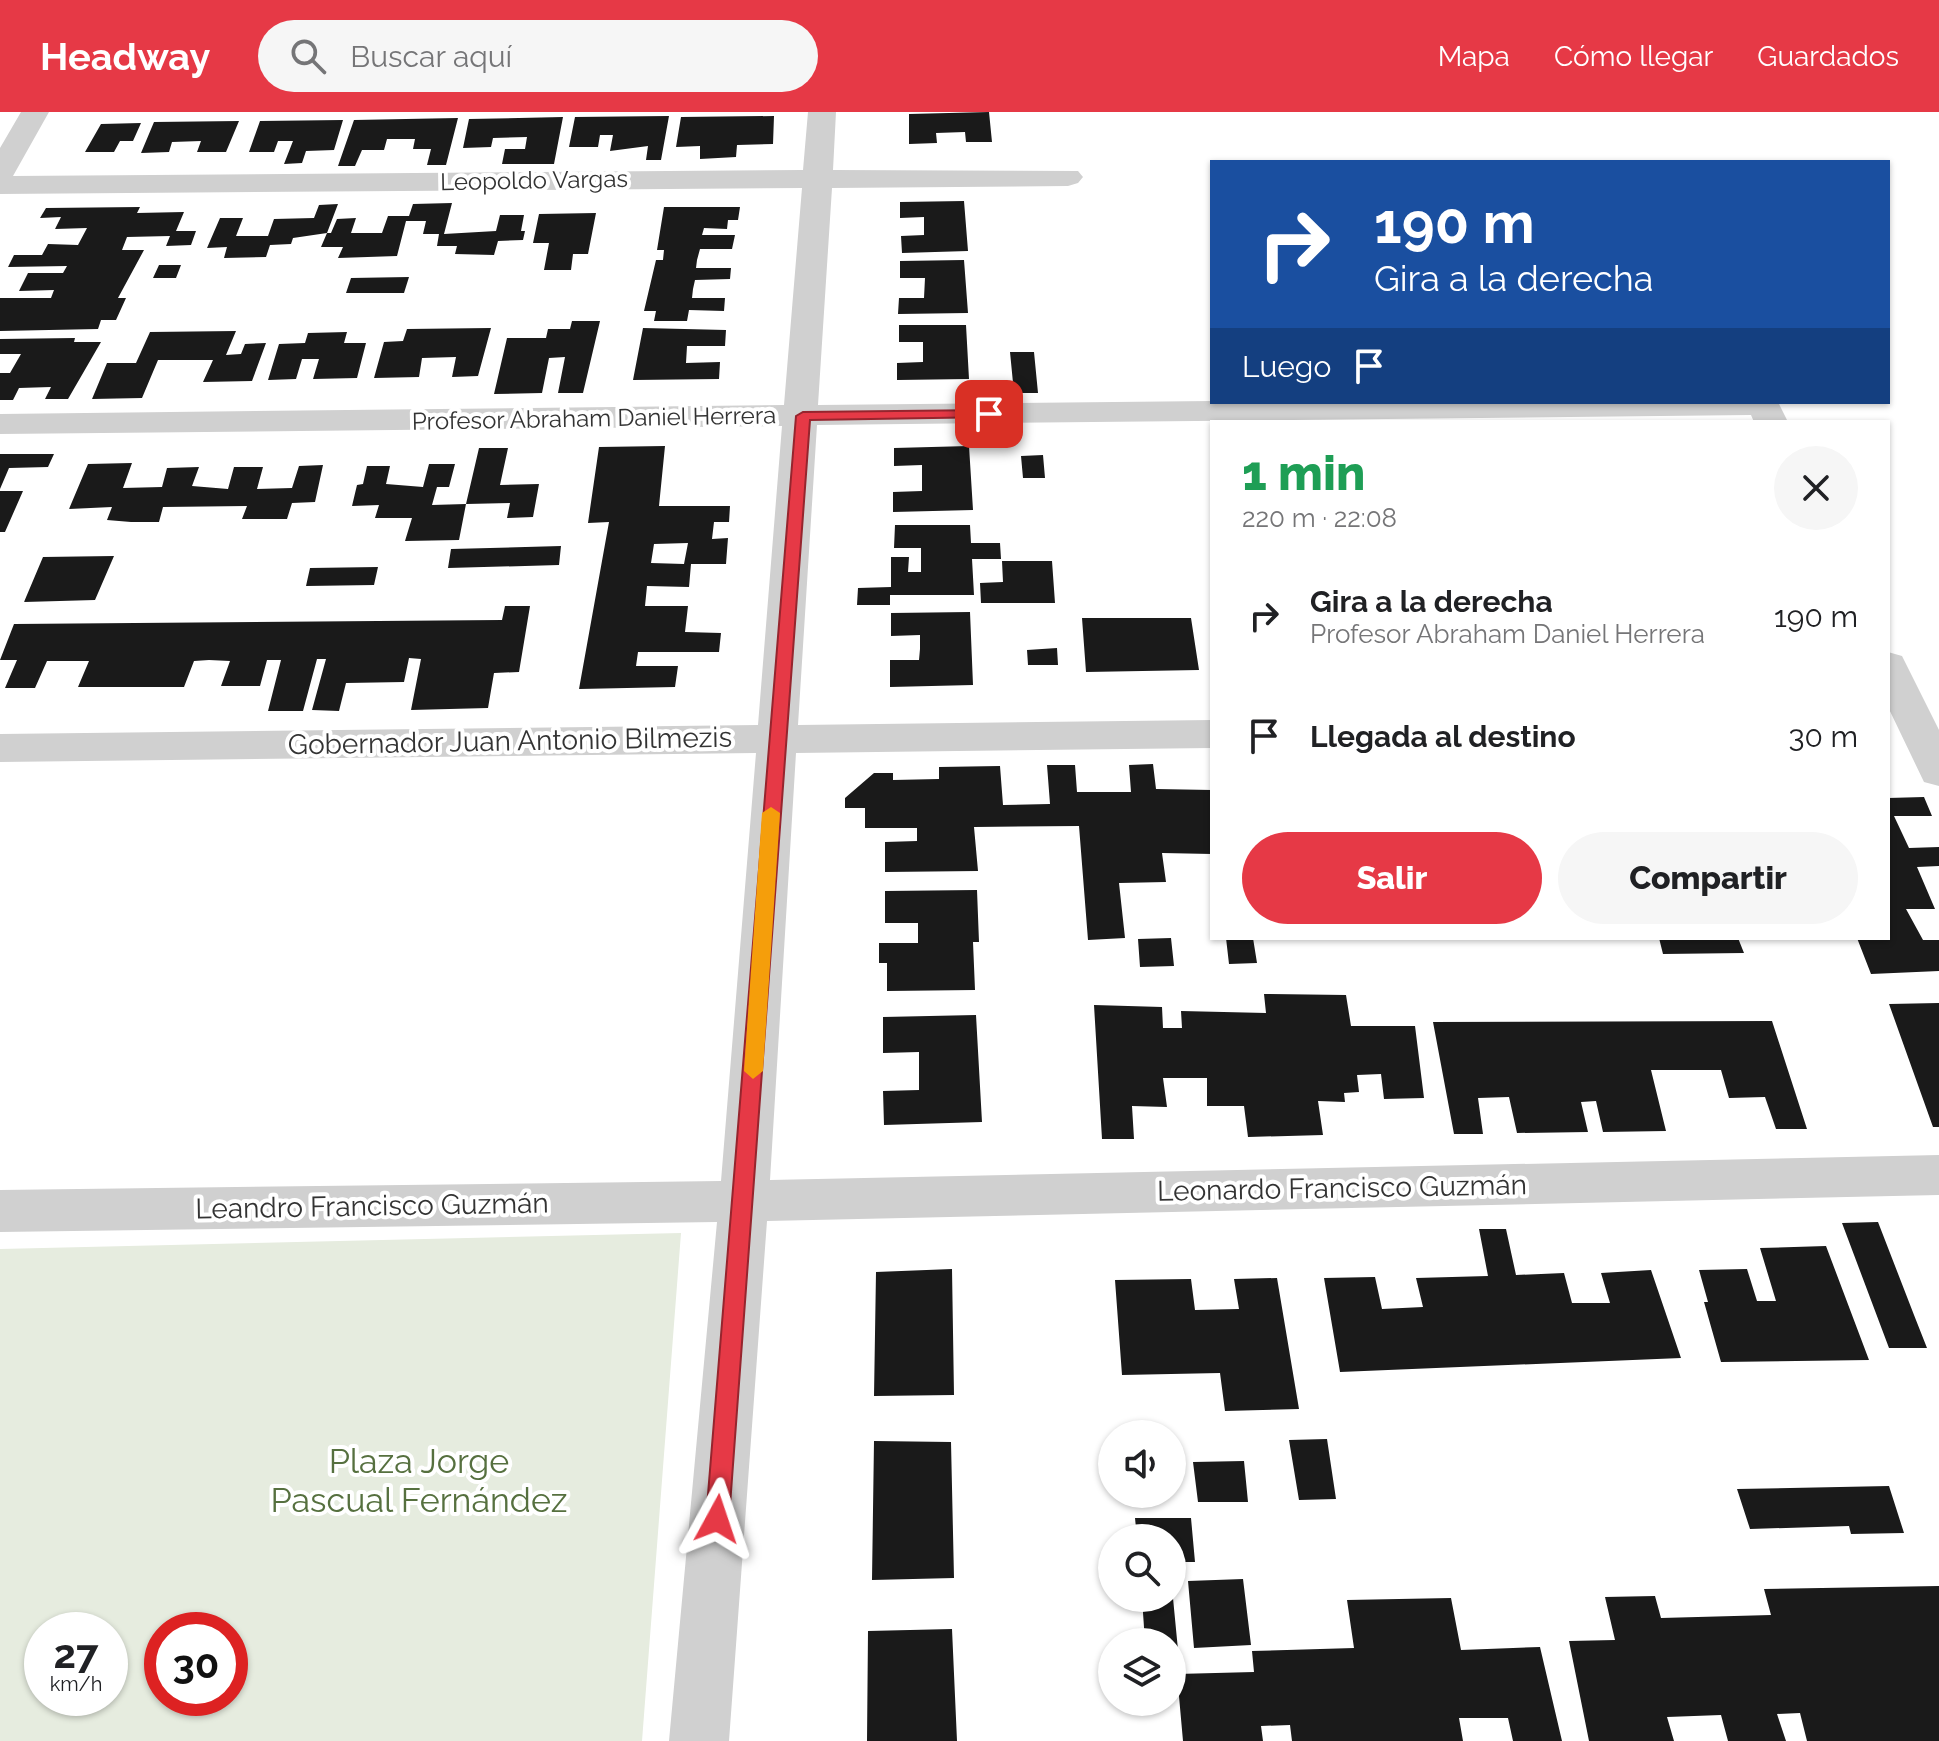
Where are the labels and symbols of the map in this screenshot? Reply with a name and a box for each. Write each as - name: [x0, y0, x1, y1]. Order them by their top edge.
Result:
- street label: Leopoldo Vargas: [440, 164, 628, 196]
- pin: [955, 380, 1023, 448]
- street label: Profesor Abraham Daniel Herrera: [412, 400, 776, 436]
- street label: Gobernador Juan Antonio Bilmezis: [288, 721, 732, 761]
- street label: Leonardo Francisco Guzmán: [1157, 1168, 1527, 1208]
- street label: Leandro Francisco Guzmán: [195, 1186, 549, 1226]
- park label: Plaza Jorge Pascual Fernández: [271, 1441, 567, 1520]
- position arrow: [675, 1477, 759, 1561]
- speed limit sign: 30: [144, 1612, 248, 1716]

